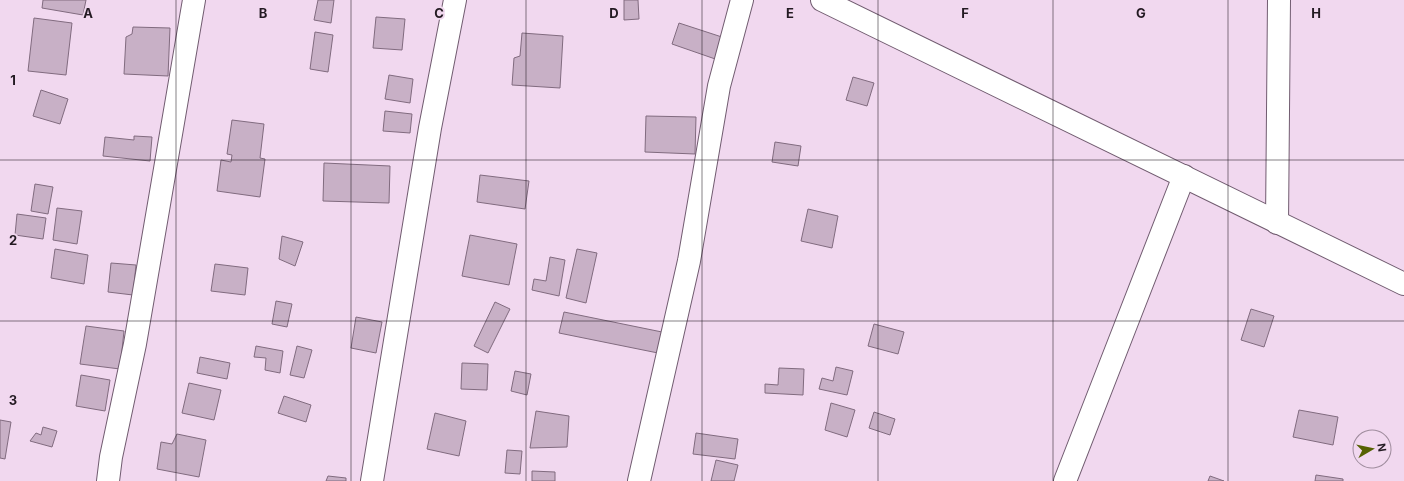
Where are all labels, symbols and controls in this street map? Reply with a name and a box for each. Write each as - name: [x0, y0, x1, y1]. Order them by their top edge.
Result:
- text: A: [83, 5, 93, 21]
- text: B: [259, 5, 268, 21]
- text: C: [434, 5, 444, 21]
- text: D: [609, 5, 619, 21]
- text: E: [786, 5, 794, 21]
- text: F: [961, 5, 969, 21]
- text: G: [1136, 5, 1146, 21]
- text: H: [1311, 5, 1321, 21]
- text: 1: [10, 72, 16, 88]
- text: 2: [9, 232, 17, 248]
- text: 3: [9, 392, 17, 408]
- north arrow: [1352, 429, 1392, 469]
- text: N: [1374, 442, 1389, 453]

